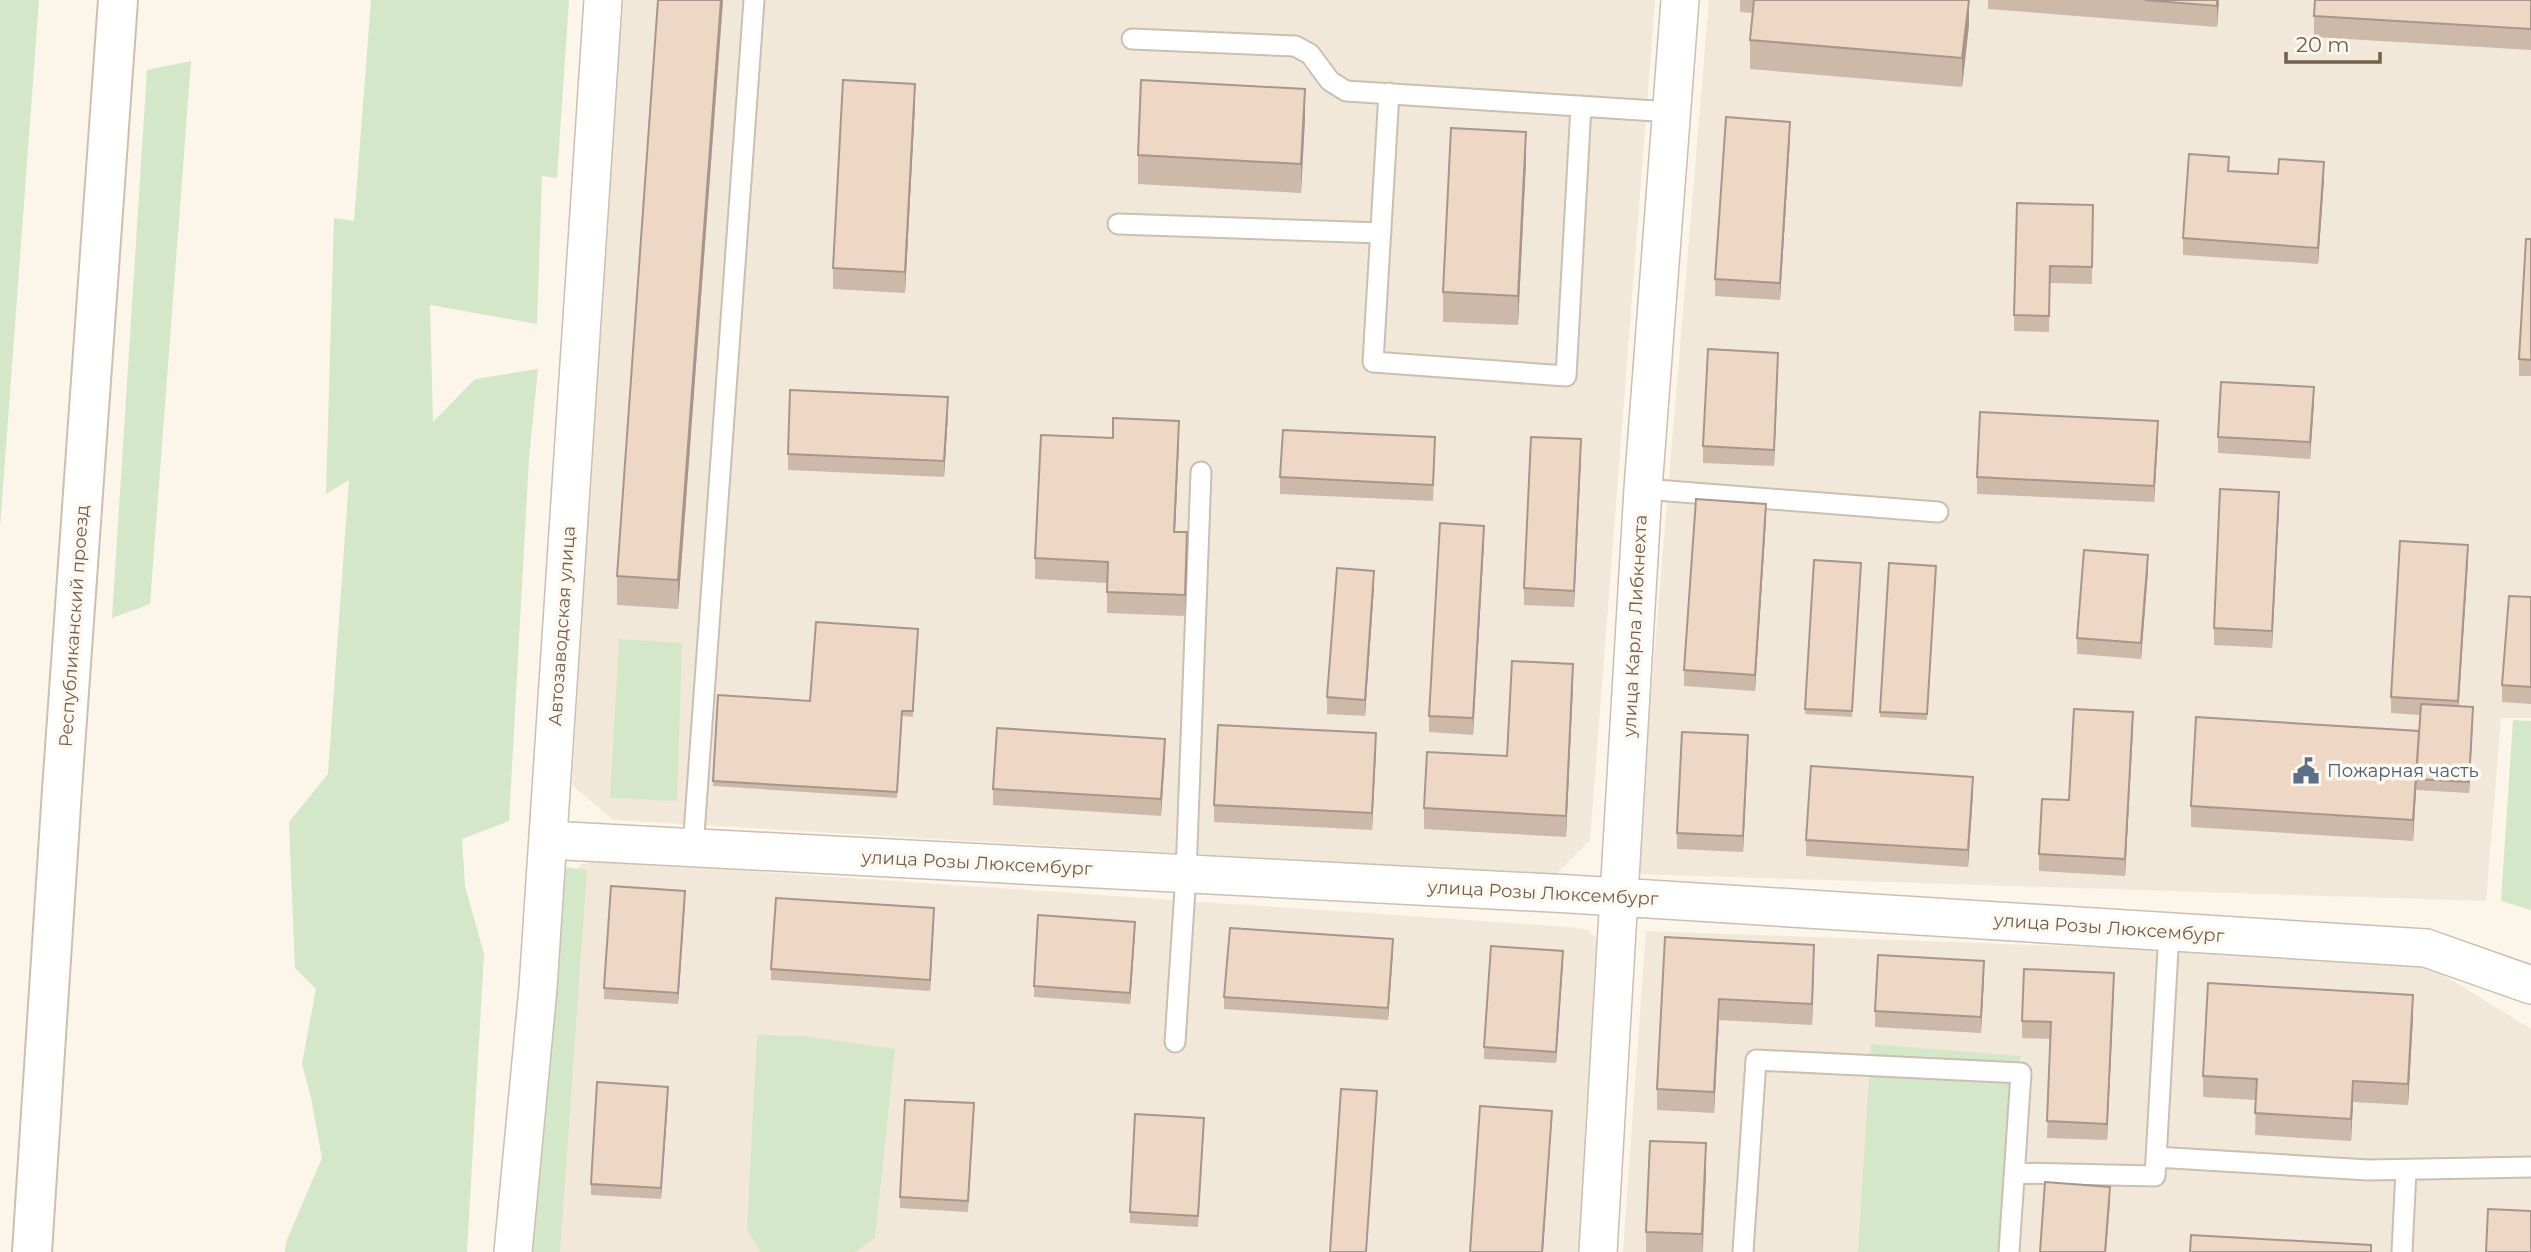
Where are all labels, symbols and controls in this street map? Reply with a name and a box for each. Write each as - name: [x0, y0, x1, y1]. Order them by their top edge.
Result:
- scale bar: [2286, 21, 2380, 65]
- text: 20 m: [2296, 32, 2350, 57]
- street label: Республиканский проезд: [55, 504, 93, 748]
- street label: улица Карла Либкнехта: [1618, 514, 1652, 739]
- street label: Автозаводская улица: [544, 525, 580, 727]
- public building icon: Пожарная часть: [2291, 756, 2321, 786]
- place label: Пожарная часть: [2327, 760, 2479, 782]
- street label: улица Розы Люксембург: [860, 846, 1093, 880]
- street label: улица Розы Люксембург: [1426, 876, 1659, 910]
- street label: улица Розы Люксембург: [1992, 909, 2225, 947]

